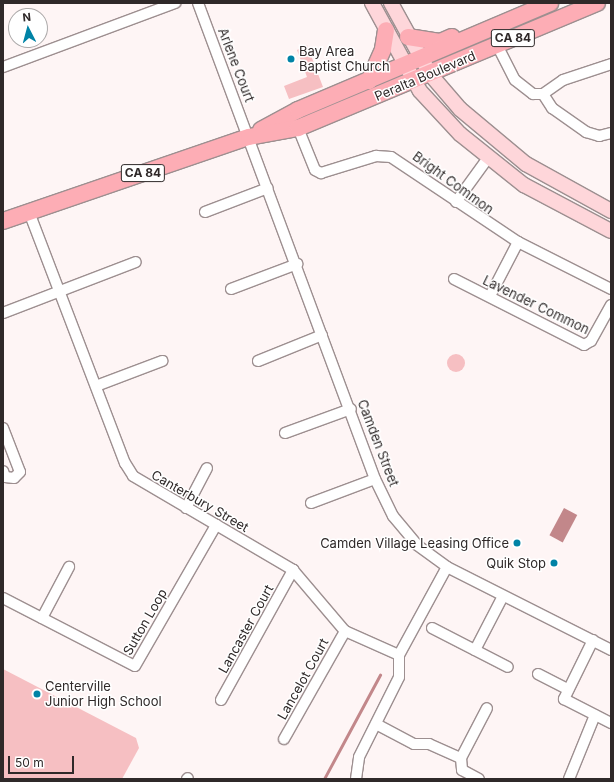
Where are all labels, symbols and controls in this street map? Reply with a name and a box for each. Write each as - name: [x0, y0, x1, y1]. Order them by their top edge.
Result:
- north arrow: [8, 8, 48, 48]
- text: N: [22, 10, 32, 24]
- street label: Arlene Court: [215, 26, 257, 104]
- road number: CA 84: [490, 28, 536, 48]
- place label: Bay Area Baptist Church: [299, 44, 390, 75]
- street label: Peralta Boulevard: [372, 48, 478, 104]
- marker: Bay Area Baptist Church: [286, 54, 296, 64]
- street label: Bright Common: [410, 149, 496, 217]
- road number: CA 84: [120, 163, 166, 183]
- street label: Lavender Common: [480, 272, 592, 338]
- street label: Camden Street: [354, 397, 402, 489]
- street label: Canterbury Street: [149, 467, 251, 535]
- place label: Camden Village Leasing Office: [320, 535, 509, 551]
- marker: Camden Village Leasing Office: [512, 538, 522, 548]
- place label: Quik Stop: [486, 555, 546, 571]
- marker: Quik Stop: [549, 558, 559, 568]
- street label: Lancaster Court: [215, 582, 277, 676]
- street label: Sutton Loop: [120, 586, 170, 658]
- street label: Lancelot Court: [274, 636, 332, 722]
- place label: Centerville Junior High School: [45, 679, 162, 710]
- marker: Centerville Junior High School: [32, 689, 42, 699]
- scale bar: [10, 748, 76, 774]
- text: 50 m: [15, 755, 44, 770]

